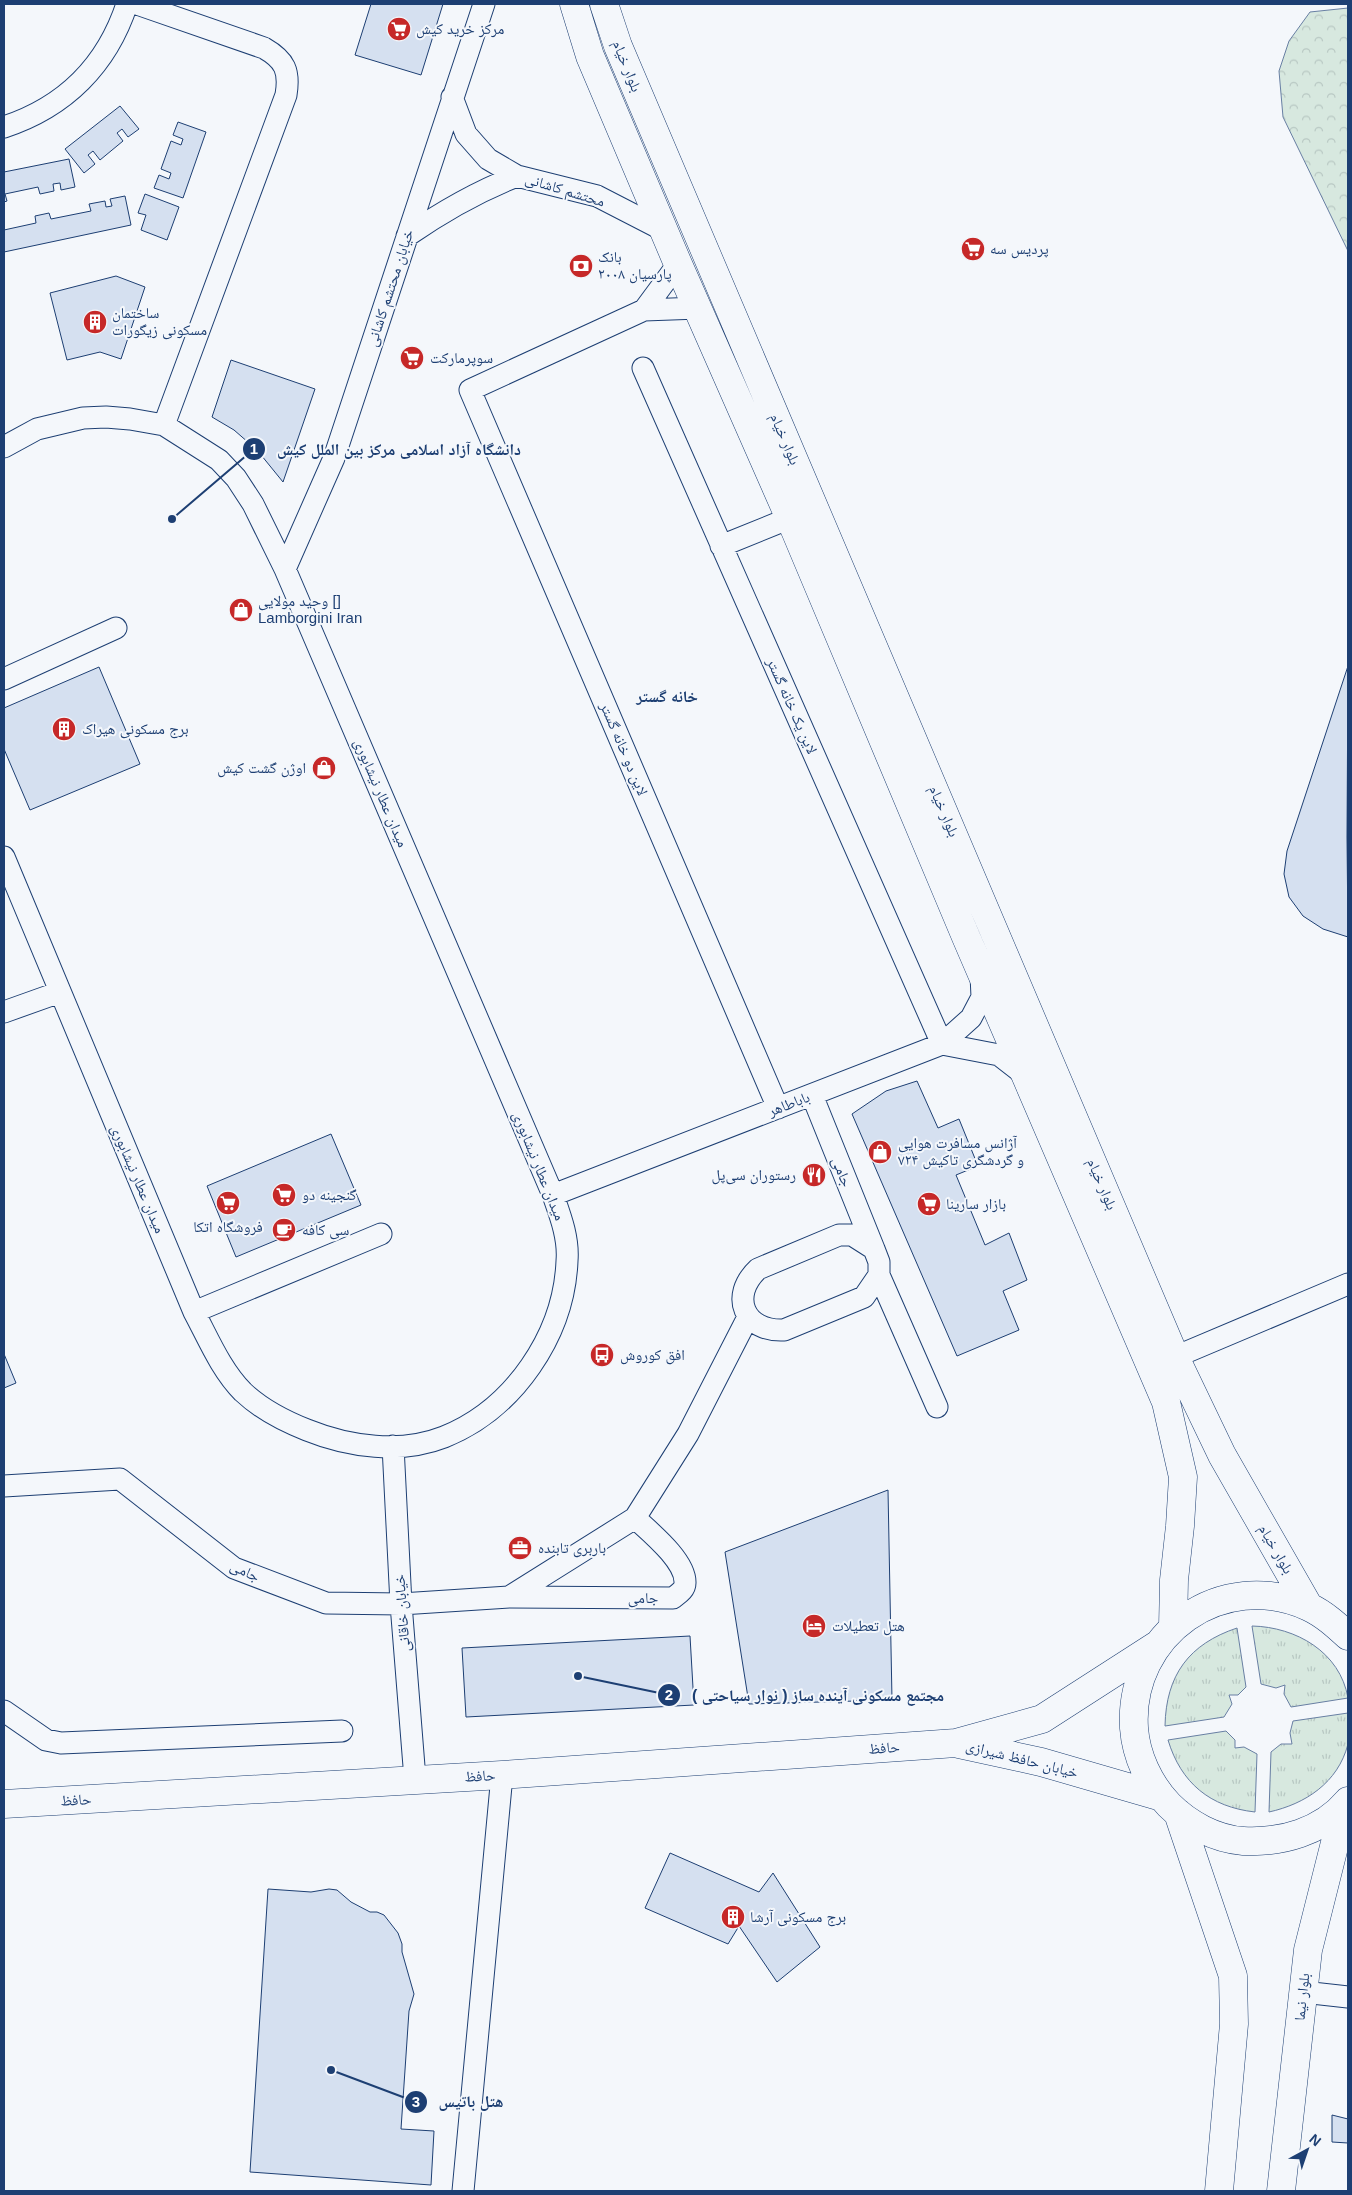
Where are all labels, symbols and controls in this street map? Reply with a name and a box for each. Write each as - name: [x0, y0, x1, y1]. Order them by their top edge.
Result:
- supermarket icon: مرکز خرید کیش: [386, 16, 412, 42]
- place label: مرکز خرید کیش: [416, 20, 504, 39]
- street label: بلوار خیام: [608, 37, 646, 95]
- street label: محتشم کاشانی: [523, 169, 607, 212]
- street label: خیابان محتشم کاشانی: [363, 227, 418, 349]
- supermarket icon: پردیس سه: [960, 236, 986, 262]
- place label: پردیس سه: [990, 240, 1049, 259]
- place label: بانک پارسیان ۲۰۰۸: [598, 248, 672, 284]
- bank icon: بانک پارسیان ۲۰۰۸: [568, 253, 594, 279]
- place label: ساختمان مسکونی زیگورات: [112, 304, 207, 340]
- building icon: ساختمان مسکونی زیگورات: [82, 309, 108, 335]
- supermarket icon: سوپرمارکت: [399, 345, 425, 371]
- place label: سوپرمارکت: [430, 349, 493, 367]
- street label: بلوار خیام: [765, 410, 804, 468]
- callout: دانشگاه آزاد اسلامی مرکز بین الملل کیش: [242, 433, 531, 464]
- text: 1: [250, 440, 258, 457]
- text: دانشگاه آزاد اسلامی مرکز بین الملل کیش: [277, 441, 521, 459]
- place label: وحید مولایی [] Lamborgini Iran: [258, 592, 362, 626]
- shop icon: وحید مولایی [] Lamborgini Iran: [228, 597, 254, 623]
- street label: لاین یک خانه گستر: [762, 654, 821, 757]
- district label: خانه گستر: [635, 688, 698, 705]
- street label: لاین دو خانه گستر: [595, 699, 652, 799]
- building icon: برج مسکونی هیراک: [51, 716, 77, 742]
- place label: برج مسکونی هیراک: [82, 720, 189, 739]
- street label: میدان عطار نیشابوری: [349, 736, 412, 850]
- shop icon: اوژن گشت كيش: [311, 755, 337, 781]
- place label: اوژن گشت كيش: [217, 759, 306, 778]
- street label: بلوار خیام: [924, 782, 963, 840]
- street label: باباطاهر: [765, 1088, 812, 1121]
- street label: میدان عطار نیشابوری: [508, 1109, 569, 1224]
- street label: میدان عطار نیشابوری: [106, 1122, 169, 1236]
- place label: آژانس مسافرت هوایی و گردشگری تاکیش ۷۲۴: [898, 1134, 1024, 1170]
- shop icon: آژانس مسافرت هوایی و گردشگری تاکیش ۷۲۴: [867, 1139, 893, 1165]
- street label: جامی: [827, 1155, 856, 1190]
- street label: بلوار خیام: [1082, 1155, 1121, 1213]
- restaurant icon: رستوران سی‌پل: [801, 1162, 827, 1188]
- place label: رستوران سی‌پل: [711, 1166, 796, 1185]
- supermarket icon: گنجینه دو: [271, 1182, 297, 1208]
- place label: گنجینه دو: [302, 1186, 357, 1204]
- supermarket icon: فروشگاه اتکا: [215, 1190, 241, 1216]
- supermarket icon: بازار سارینا: [916, 1191, 942, 1217]
- place label: بازار سارینا: [946, 1195, 1006, 1213]
- cafe icon: سی کافه: [271, 1217, 297, 1243]
- place label: فروشگاه اتکا: [193, 1218, 263, 1236]
- place label: سی کافه: [302, 1221, 350, 1240]
- bus stop icon: افق کوروش: [589, 1342, 615, 1368]
- place label: افق کوروش: [620, 1346, 685, 1365]
- street label: بلوار خیام: [1254, 1521, 1297, 1578]
- office icon: باربری تابنده: [507, 1535, 533, 1561]
- place label: باربری تابنده: [538, 1539, 606, 1558]
- street label: جامی: [227, 1556, 263, 1587]
- street label: خیابان خاقانی: [390, 1573, 415, 1652]
- street label: جامی: [628, 1589, 659, 1608]
- hotel icon: هتل تعطیلات: [801, 1613, 827, 1639]
- place label: هتل تعطیلات: [832, 1617, 905, 1636]
- callout: مجتمع مسکونی آینده ساز ( نوار سیاحتی ): [657, 1680, 954, 1711]
- text: 2: [665, 1686, 673, 1703]
- text: مجتمع مسکونی آینده ساز ( نوار سیاحتی ): [692, 1687, 944, 1706]
- street label: خیابان حافظ شیرازی: [964, 1736, 1080, 1783]
- street label: حافظ: [868, 1738, 901, 1757]
- street label: حافظ: [464, 1766, 496, 1785]
- street label: حافظ: [60, 1790, 92, 1809]
- building icon: برج مسکونی آرشا: [720, 1904, 746, 1930]
- place label: برج مسکونی آرشا: [750, 1908, 846, 1927]
- street label: بلوار نیما: [1291, 1972, 1313, 2022]
- callout: هتل باتیس: [403, 2086, 514, 2117]
- text: 3: [412, 2093, 420, 2110]
- text: هتل باتیس: [438, 2093, 504, 2111]
- north arrow: [1282, 2125, 1332, 2175]
- text: N: [1306, 2131, 1324, 2149]

